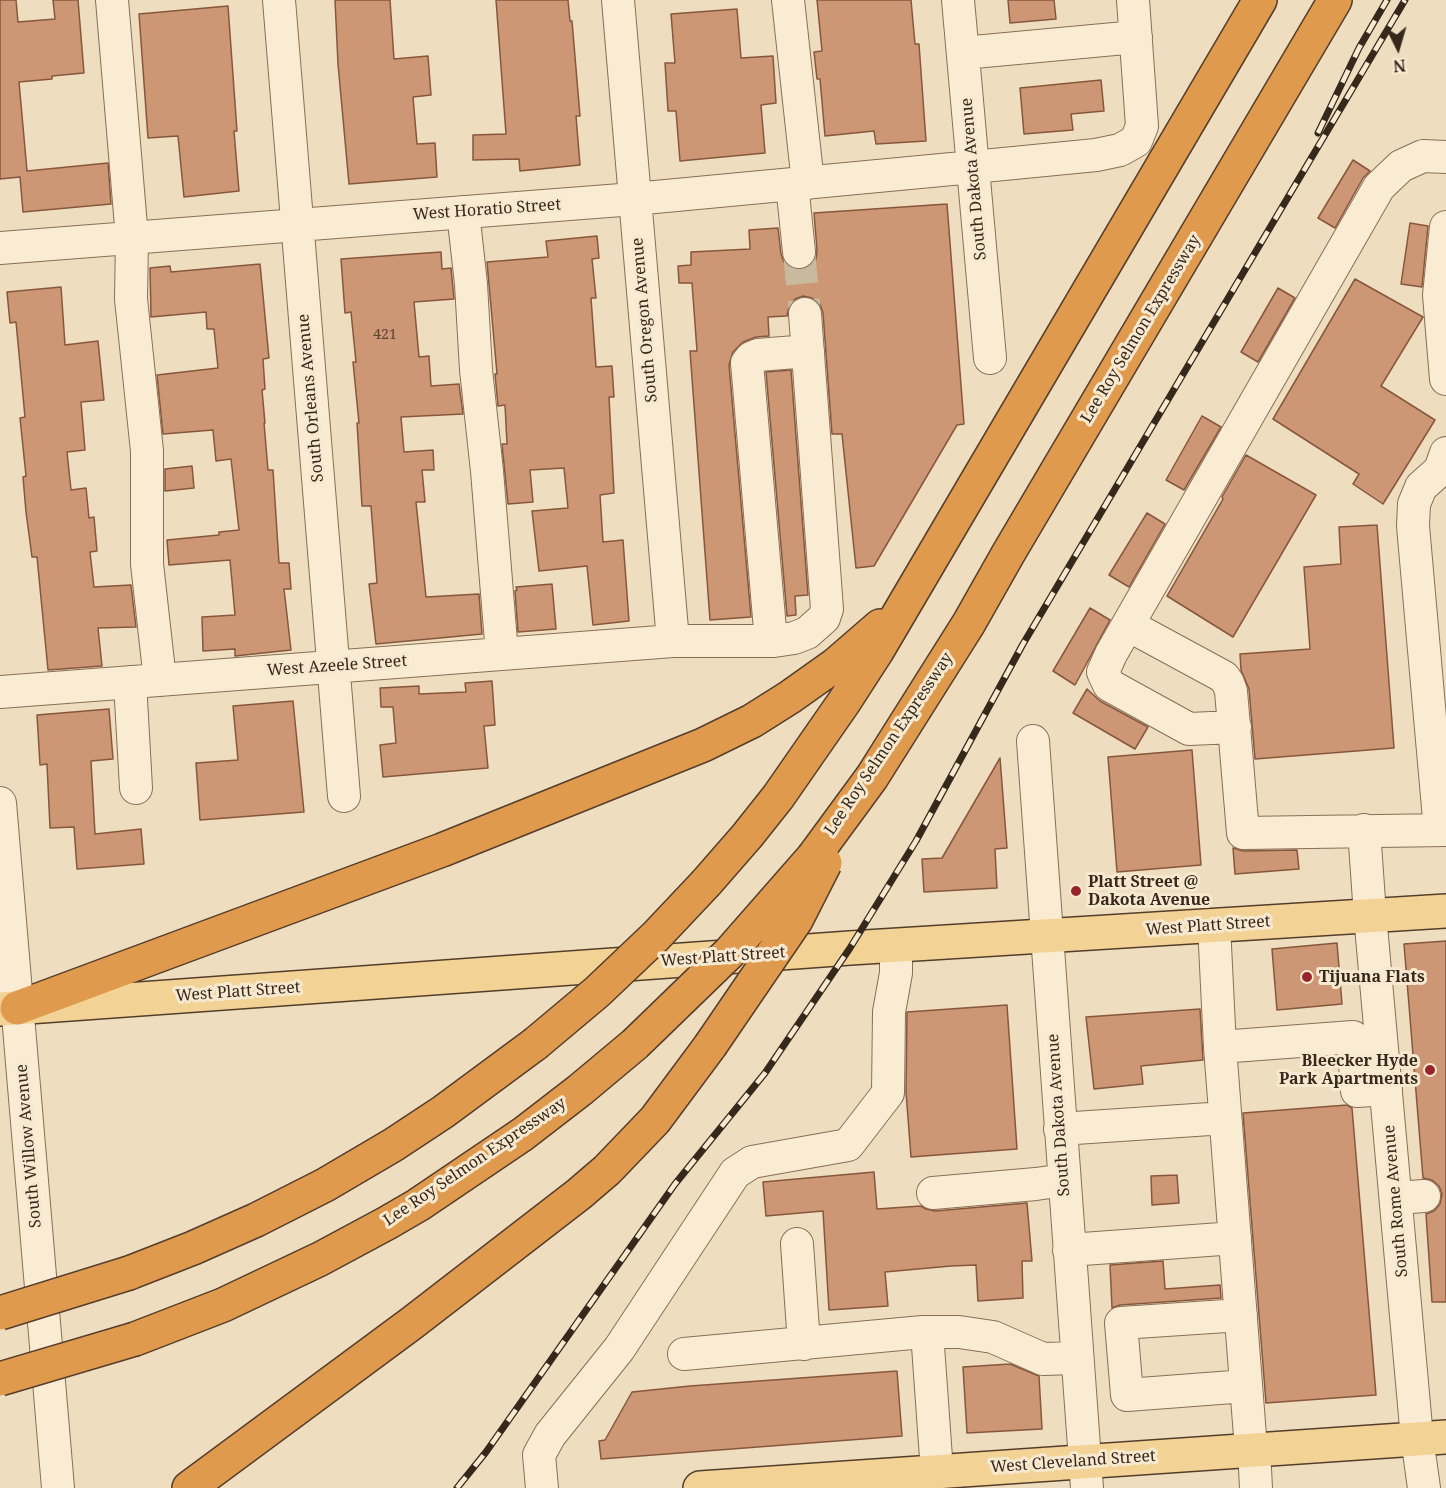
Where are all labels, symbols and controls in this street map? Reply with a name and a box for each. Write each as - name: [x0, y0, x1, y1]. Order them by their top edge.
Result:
- north arrow: [1368, 18, 1428, 78]
- text: N: [1392, 54, 1407, 77]
- street label: South Dakota Avenue: [957, 97, 991, 261]
- street label: West Horatio Street: [412, 195, 562, 225]
- street label: Lee Roy Selmon Expressway: [1077, 231, 1205, 427]
- street label: South Oregon Avenue: [628, 237, 662, 403]
- street label: South Orleans Avenue: [294, 313, 328, 483]
- house number: 421: [373, 327, 397, 343]
- street label: Lee Roy Selmon Expressway: [821, 649, 957, 839]
- street label: West Azeele Street: [266, 652, 408, 680]
- place label: Platt Street @ Dakota Avenue: [1088, 872, 1210, 910]
- marker: Platt Street @ Dakota Avenue: [1069, 884, 1083, 898]
- street label: West Platt Street: [1145, 912, 1271, 940]
- street label: West Platt Street: [660, 943, 786, 971]
- place label: Tijuana Flats: [1319, 967, 1425, 987]
- marker: Tijuana Flats: [1300, 970, 1314, 984]
- street label: West Platt Street: [175, 978, 301, 1006]
- street label: South Dakota Avenue: [1044, 1033, 1074, 1197]
- place label: Bleecker Hyde Park Apartments: [1279, 1051, 1418, 1089]
- street label: South Willow Avenue: [12, 1063, 46, 1229]
- marker: Bleecker Hyde Park Apartments: [1423, 1063, 1437, 1077]
- street label: Lee Roy Selmon Expressway: [380, 1094, 570, 1230]
- street label: South Rome Avenue: [1380, 1124, 1412, 1278]
- street label: West Cleveland Street: [990, 1447, 1156, 1477]

